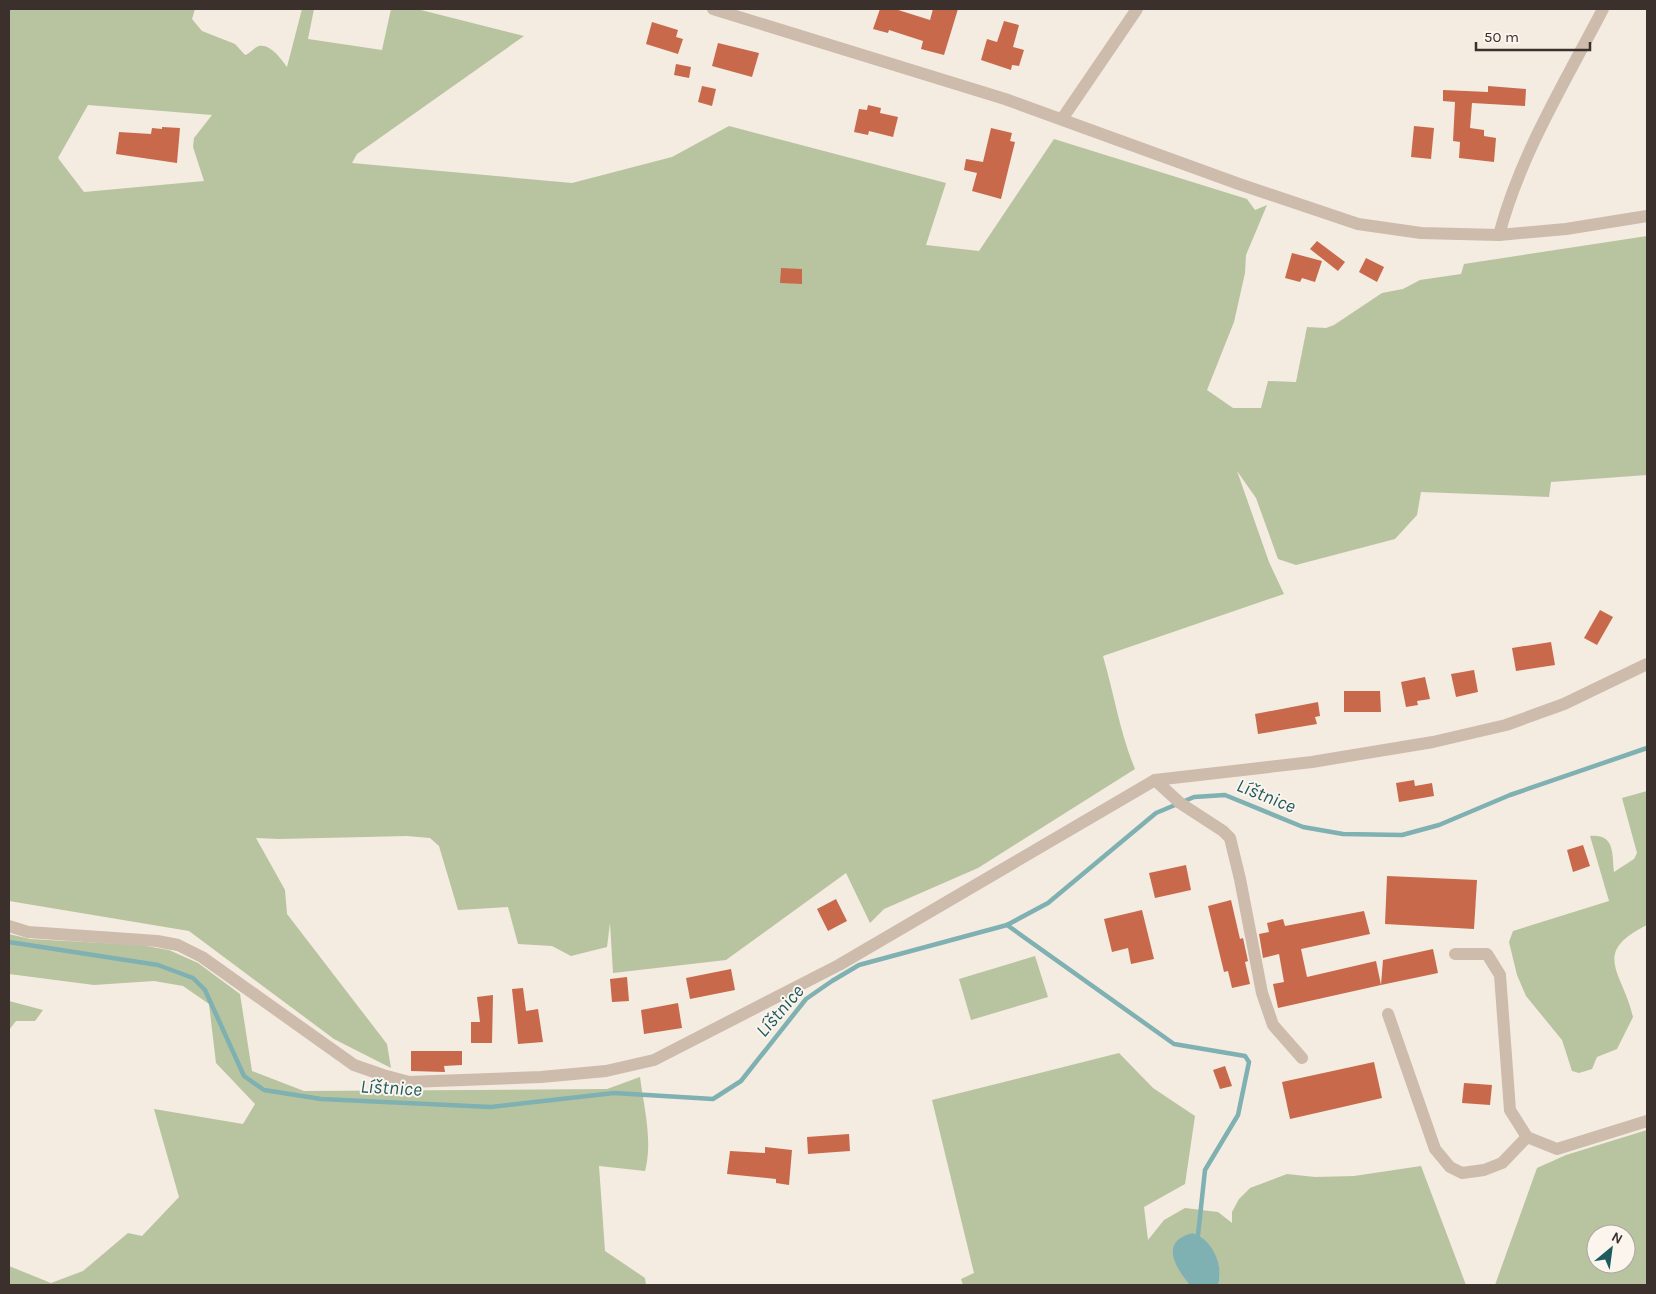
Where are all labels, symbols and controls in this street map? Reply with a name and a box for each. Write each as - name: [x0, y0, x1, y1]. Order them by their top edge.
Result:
- scale bar: [1476, 20, 1590, 52]
- text: 50 m: [1484, 28, 1519, 46]
- water label: Líštnice: [1233, 774, 1299, 818]
- water label: Líštnice: [752, 980, 809, 1041]
- water label: Líštnice: [360, 1075, 423, 1101]
- north arrow: [1586, 1224, 1636, 1274]
- text: N: [1609, 1228, 1626, 1248]

